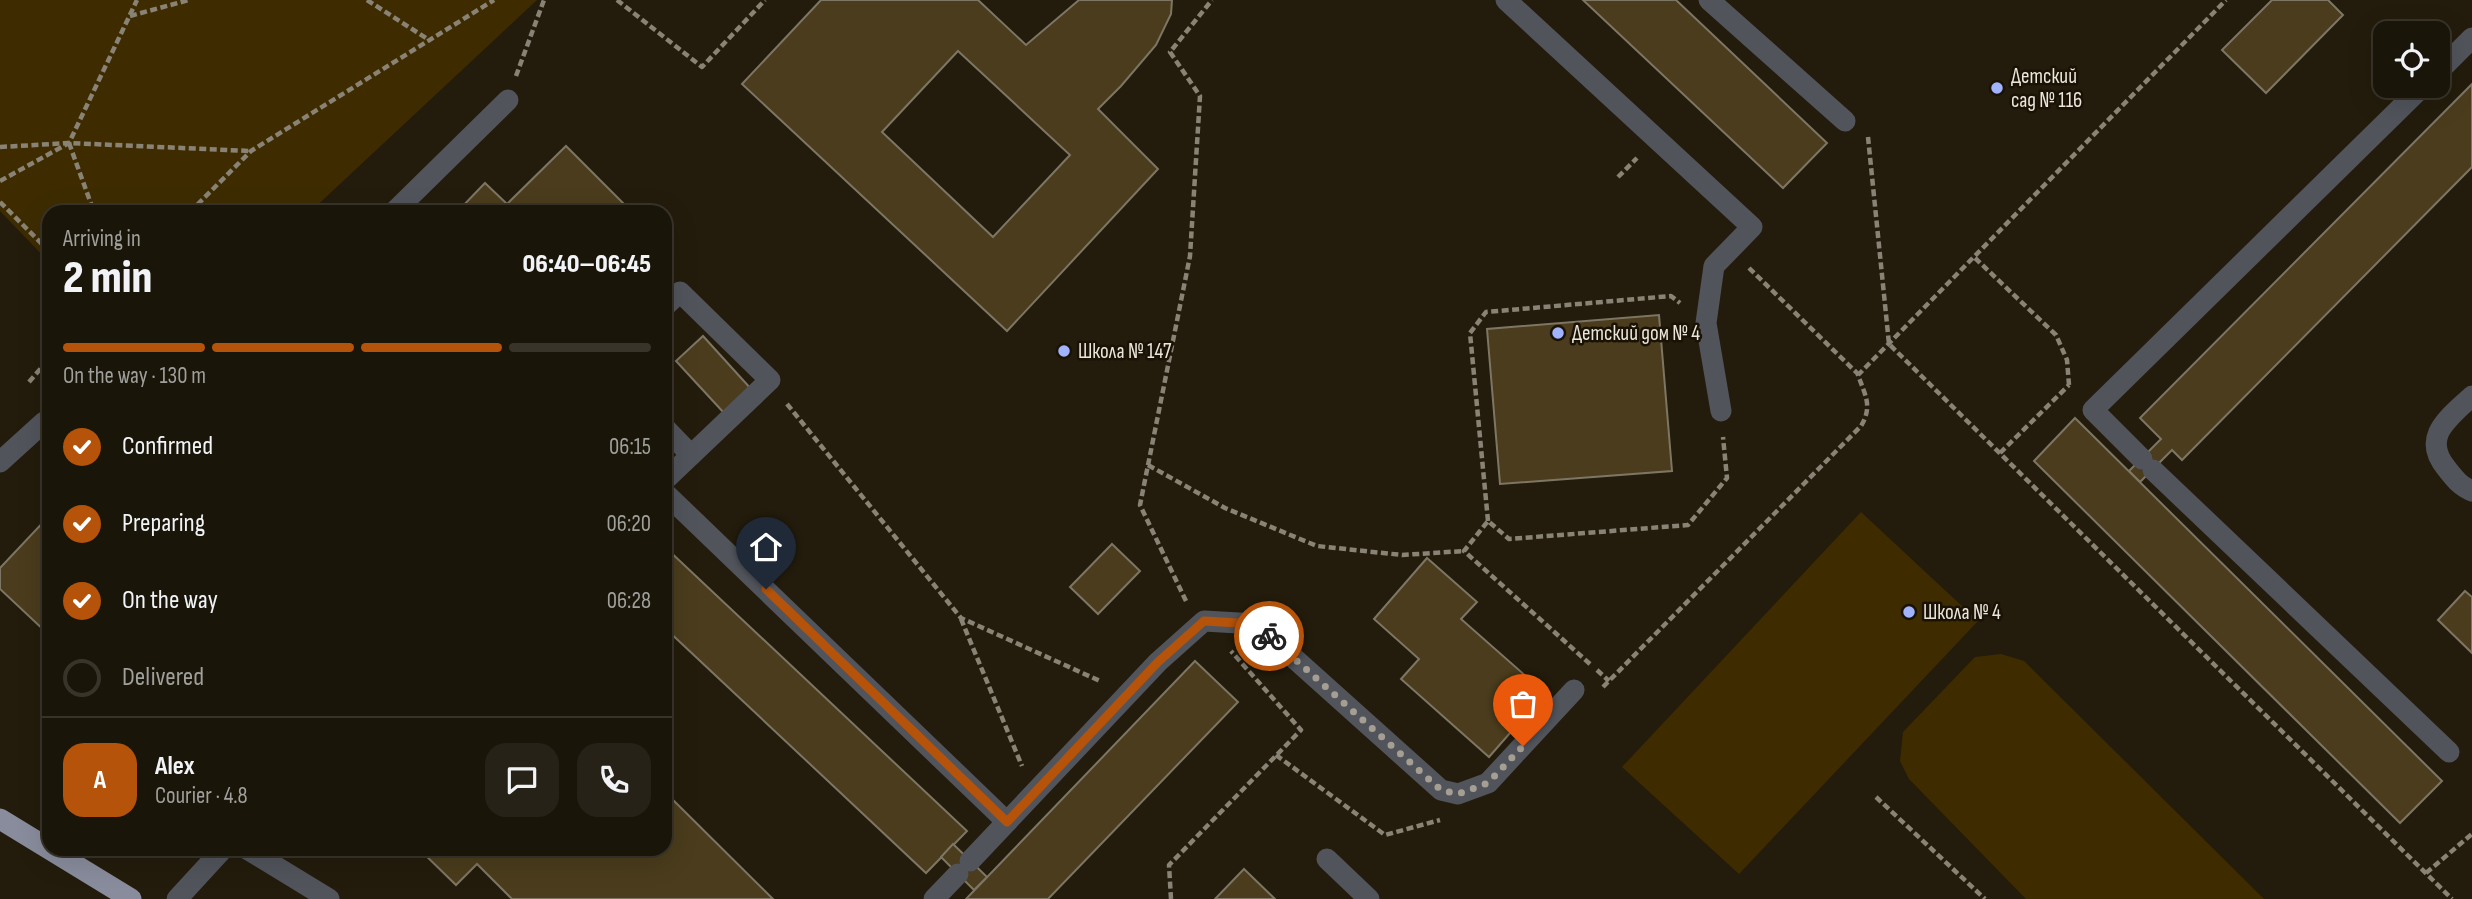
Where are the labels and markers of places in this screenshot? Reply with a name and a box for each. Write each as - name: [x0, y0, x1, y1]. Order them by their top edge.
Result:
- place label: Детский сад № 116: [2011, 64, 2082, 113]
- marker: Детский сад № 116: [1989, 80, 2005, 96]
- place label: Детский дом № 4: [1572, 321, 1700, 346]
- marker: Детский дом № 4: [1550, 325, 1566, 341]
- place label: Школа № 147: [1078, 339, 1172, 364]
- marker: Школа № 147: [1056, 343, 1072, 359]
- pin: [736, 517, 796, 589]
- place label: Школа № 4: [1923, 600, 2001, 625]
- marker: Школа № 4: [1901, 604, 1917, 620]
- pin: [1493, 674, 1553, 746]

